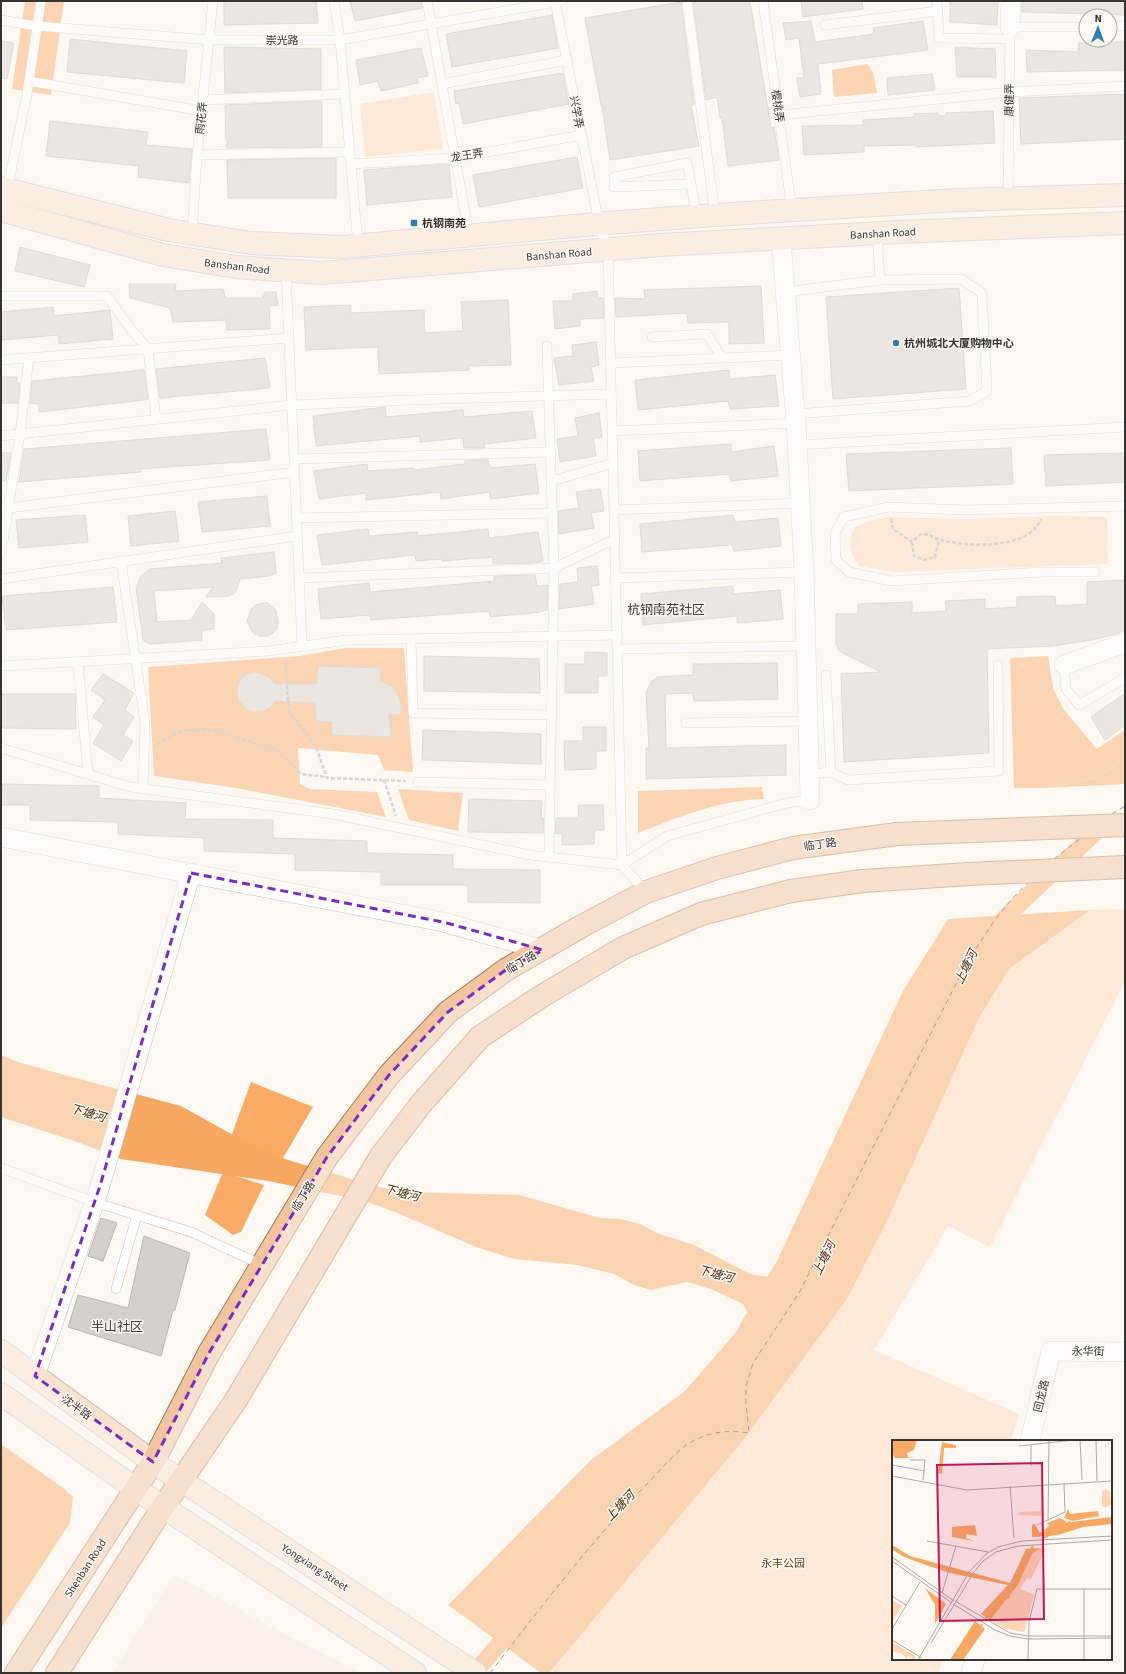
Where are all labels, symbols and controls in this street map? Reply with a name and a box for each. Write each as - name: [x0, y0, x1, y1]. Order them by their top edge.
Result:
- north arrow: [1078, 8, 1118, 48]
- text: N: [1094, 11, 1102, 26]
- street label: 崇光路: [266, 33, 299, 48]
- street label: 康健弄: [1002, 83, 1017, 117]
- street label: 樱桃弄: [768, 89, 787, 123]
- street label: 兴学弄: [566, 94, 587, 130]
- street label: 雨花弄: [192, 101, 211, 135]
- street label: 龙王弄: [450, 146, 485, 165]
- place label: 杭钢南苑: [422, 216, 466, 231]
- marker: 杭钢南苑: [409, 218, 419, 228]
- street label: Banshan Road: [850, 224, 916, 243]
- street label: Banshan Road: [526, 244, 593, 265]
- street label: Banshan Road: [203, 255, 271, 278]
- place label: 杭州城北大厦购物中心: [904, 336, 1014, 351]
- marker: 杭州城北大厦购物中心: [891, 338, 901, 348]
- district label: 杭钢南苑社区: [627, 601, 705, 619]
- street label: 临丁路: [803, 835, 837, 854]
- water label: 上塘河: [951, 946, 983, 987]
- street label: 临丁路: [503, 948, 539, 977]
- water label: 下塘河: [68, 1100, 109, 1127]
- street label: 临丁路: [288, 1178, 319, 1214]
- water label: 下塘河: [382, 1181, 423, 1207]
- water label: 上塘河: [809, 1237, 841, 1278]
- water label: 下塘河: [696, 1262, 737, 1288]
- district label: 半山社区: [91, 1318, 143, 1336]
- street label: 永华街: [1071, 1344, 1105, 1359]
- street label: 回龙路: [1030, 1378, 1053, 1414]
- street label: 沈半路: [59, 1392, 94, 1423]
- inset map: [892, 1440, 1112, 1660]
- water label: 上塘河: [602, 1486, 640, 1525]
- street label: Shenban Road: [61, 1536, 110, 1600]
- street label: Yongxiang Street: [278, 1540, 351, 1595]
- park label: 永丰公园: [761, 1556, 805, 1571]

